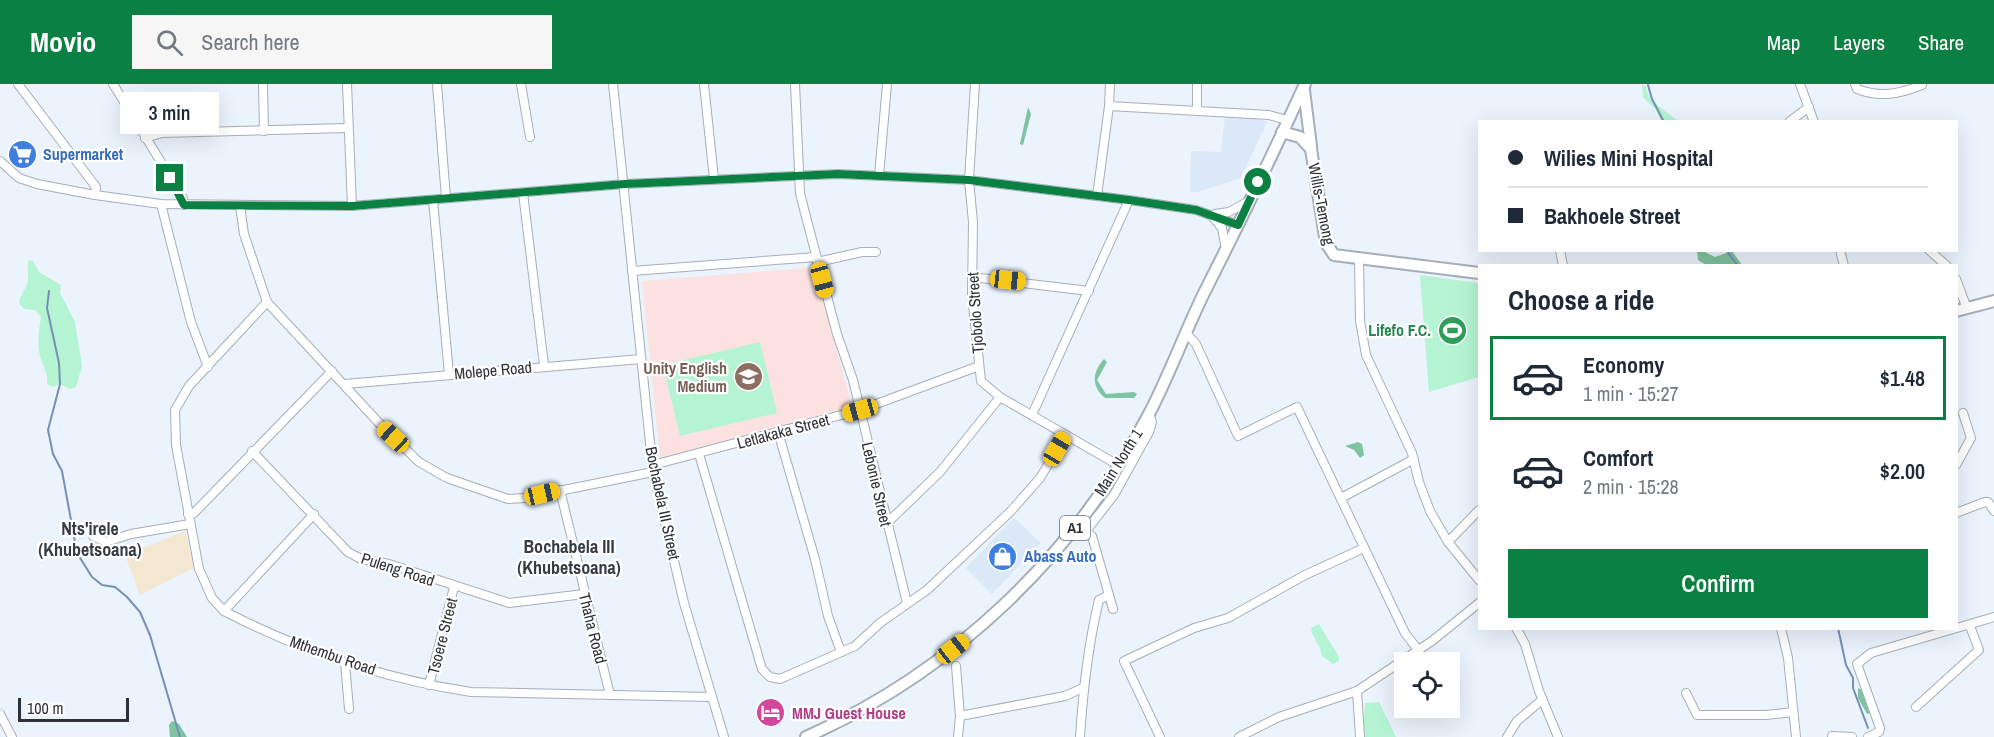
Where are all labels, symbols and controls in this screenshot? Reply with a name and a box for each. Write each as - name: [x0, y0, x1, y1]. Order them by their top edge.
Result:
- search box: [132, 15, 552, 69]
- text: Movio: [30, 23, 96, 61]
- icon: search: [153, 26, 186, 59]
- text: Search here: [201, 27, 300, 57]
- text: Map: [1767, 28, 1800, 57]
- text: Layers: [1833, 28, 1885, 57]
- text: Share: [1918, 28, 1964, 57]
- callout: 3 min: [120, 91, 219, 133]
- text: 3 min: [148, 99, 191, 126]
- supermarket icon: Supermarket: [6, 138, 38, 170]
- place label: Supermarket: [43, 143, 124, 165]
- text: Wilies Mini Hospital: [1544, 143, 1713, 173]
- street label: Willis-Temong: [1303, 161, 1341, 248]
- route end: [156, 164, 183, 191]
- route start: [1244, 168, 1271, 195]
- text: Bakhoele Street: [1544, 201, 1680, 231]
- car: [809, 260, 835, 300]
- car: [989, 269, 1027, 291]
- street label: Tjobolo Street: [961, 271, 989, 355]
- text: Choose a ride: [1508, 282, 1654, 318]
- sports icon: Lifefo F.C.: [1436, 314, 1468, 346]
- place label: Lifefo F.C.: [1368, 319, 1431, 341]
- text: Economy: [1583, 350, 1664, 380]
- icon: car: [1511, 351, 1565, 405]
- street label: Molepe Road: [453, 356, 533, 384]
- place label: Unity English Medium: [643, 357, 727, 397]
- school or university icon: Unity English Medium: [732, 361, 764, 393]
- text: $1.48: [1880, 363, 1925, 393]
- text: 1 min · 15:27: [1583, 380, 1679, 407]
- car: [840, 397, 880, 423]
- street label: Letlakaka Street: [734, 408, 832, 454]
- car: [374, 418, 412, 456]
- street label: Main North 1: [1089, 423, 1148, 500]
- car: [1040, 429, 1074, 469]
- street label: Lebonie Street: [857, 440, 897, 529]
- text: Comfort: [1583, 443, 1653, 473]
- street label: Bochabela III Street: [640, 444, 686, 562]
- icon: car: [1511, 444, 1565, 498]
- text: $2.00: [1880, 456, 1925, 486]
- text: 2 min · 15:28: [1583, 473, 1679, 500]
- car: [522, 481, 562, 507]
- district label: Nts'irele (Khubetsoana): [38, 516, 142, 562]
- road number: A1: [1060, 516, 1090, 540]
- district label: Bochabela III (Khubetsoana): [517, 534, 621, 580]
- shop icon: Abass Auto: [987, 540, 1019, 572]
- place label: Abass Auto: [1024, 545, 1096, 567]
- street label: Puleng Road: [359, 547, 437, 591]
- button: Confirm: [1508, 549, 1928, 618]
- street label: Thaha Road: [574, 590, 612, 666]
- street label: Tsoere Street: [422, 595, 462, 677]
- street label: Mthembu Road: [287, 630, 379, 680]
- car: [933, 631, 973, 667]
- map controls: [1394, 652, 1460, 718]
- button: locate: [1394, 652, 1460, 718]
- scale bar: [18, 695, 129, 722]
- text: 100 m: [27, 697, 63, 719]
- hotel icon: MMJ Guest House: [755, 697, 787, 729]
- place label: MMJ Guest House: [792, 702, 906, 724]

